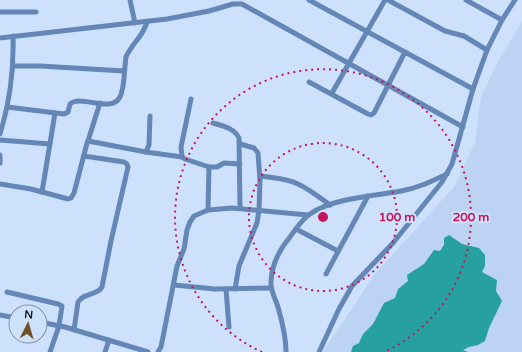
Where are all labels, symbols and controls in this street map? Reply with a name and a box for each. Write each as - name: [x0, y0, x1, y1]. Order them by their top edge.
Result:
- centre of rings: [316, 210, 330, 224]
- text: 100 m: [379, 210, 415, 224]
- text: 200 m: [453, 210, 489, 224]
- north arrow: [8, 304, 48, 344]
- text: N: [24, 308, 34, 321]

